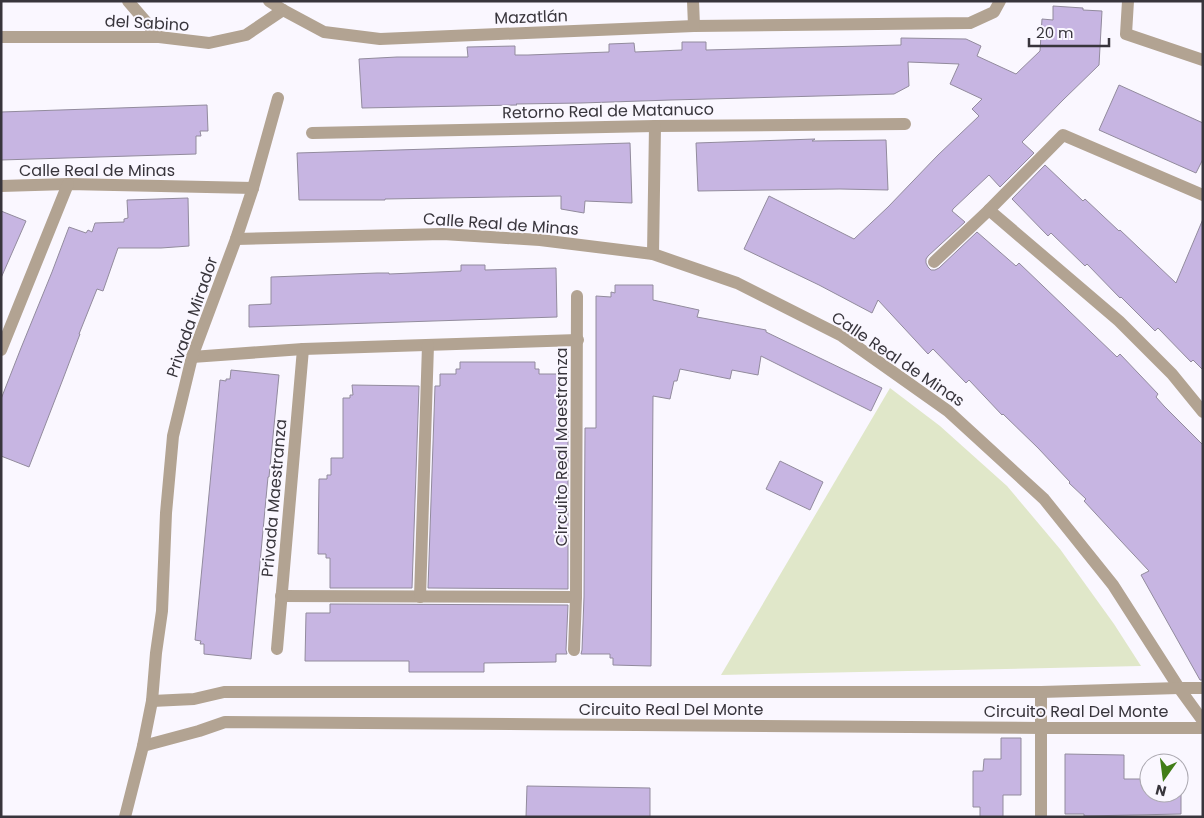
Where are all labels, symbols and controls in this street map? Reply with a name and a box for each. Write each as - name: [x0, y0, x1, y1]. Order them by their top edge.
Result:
- street label: Mazatlán: [494, 4, 568, 30]
- street label: del Sabino: [104, 9, 190, 37]
- scale bar: [1029, 15, 1109, 47]
- text: 20 m: [1036, 22, 1074, 43]
- street label: Retorno Real de Matanuco: [502, 98, 714, 124]
- street label: Calle Real de Minas: [19, 159, 175, 182]
- street label: Calle Real de Minas: [422, 207, 580, 241]
- street label: Privada Mirador: [161, 253, 223, 380]
- street label: Calle Real de Minas: [827, 306, 969, 412]
- street label: Circuito Real Maestranza: [550, 348, 573, 546]
- street label: Privada Maestranza: [256, 418, 292, 578]
- street label: Circuito Real Del Monte: [579, 698, 763, 721]
- street label: Circuito Real Del Monte: [984, 700, 1168, 723]
- north arrow: [1139, 753, 1189, 803]
- text: N: [1153, 780, 1168, 802]

